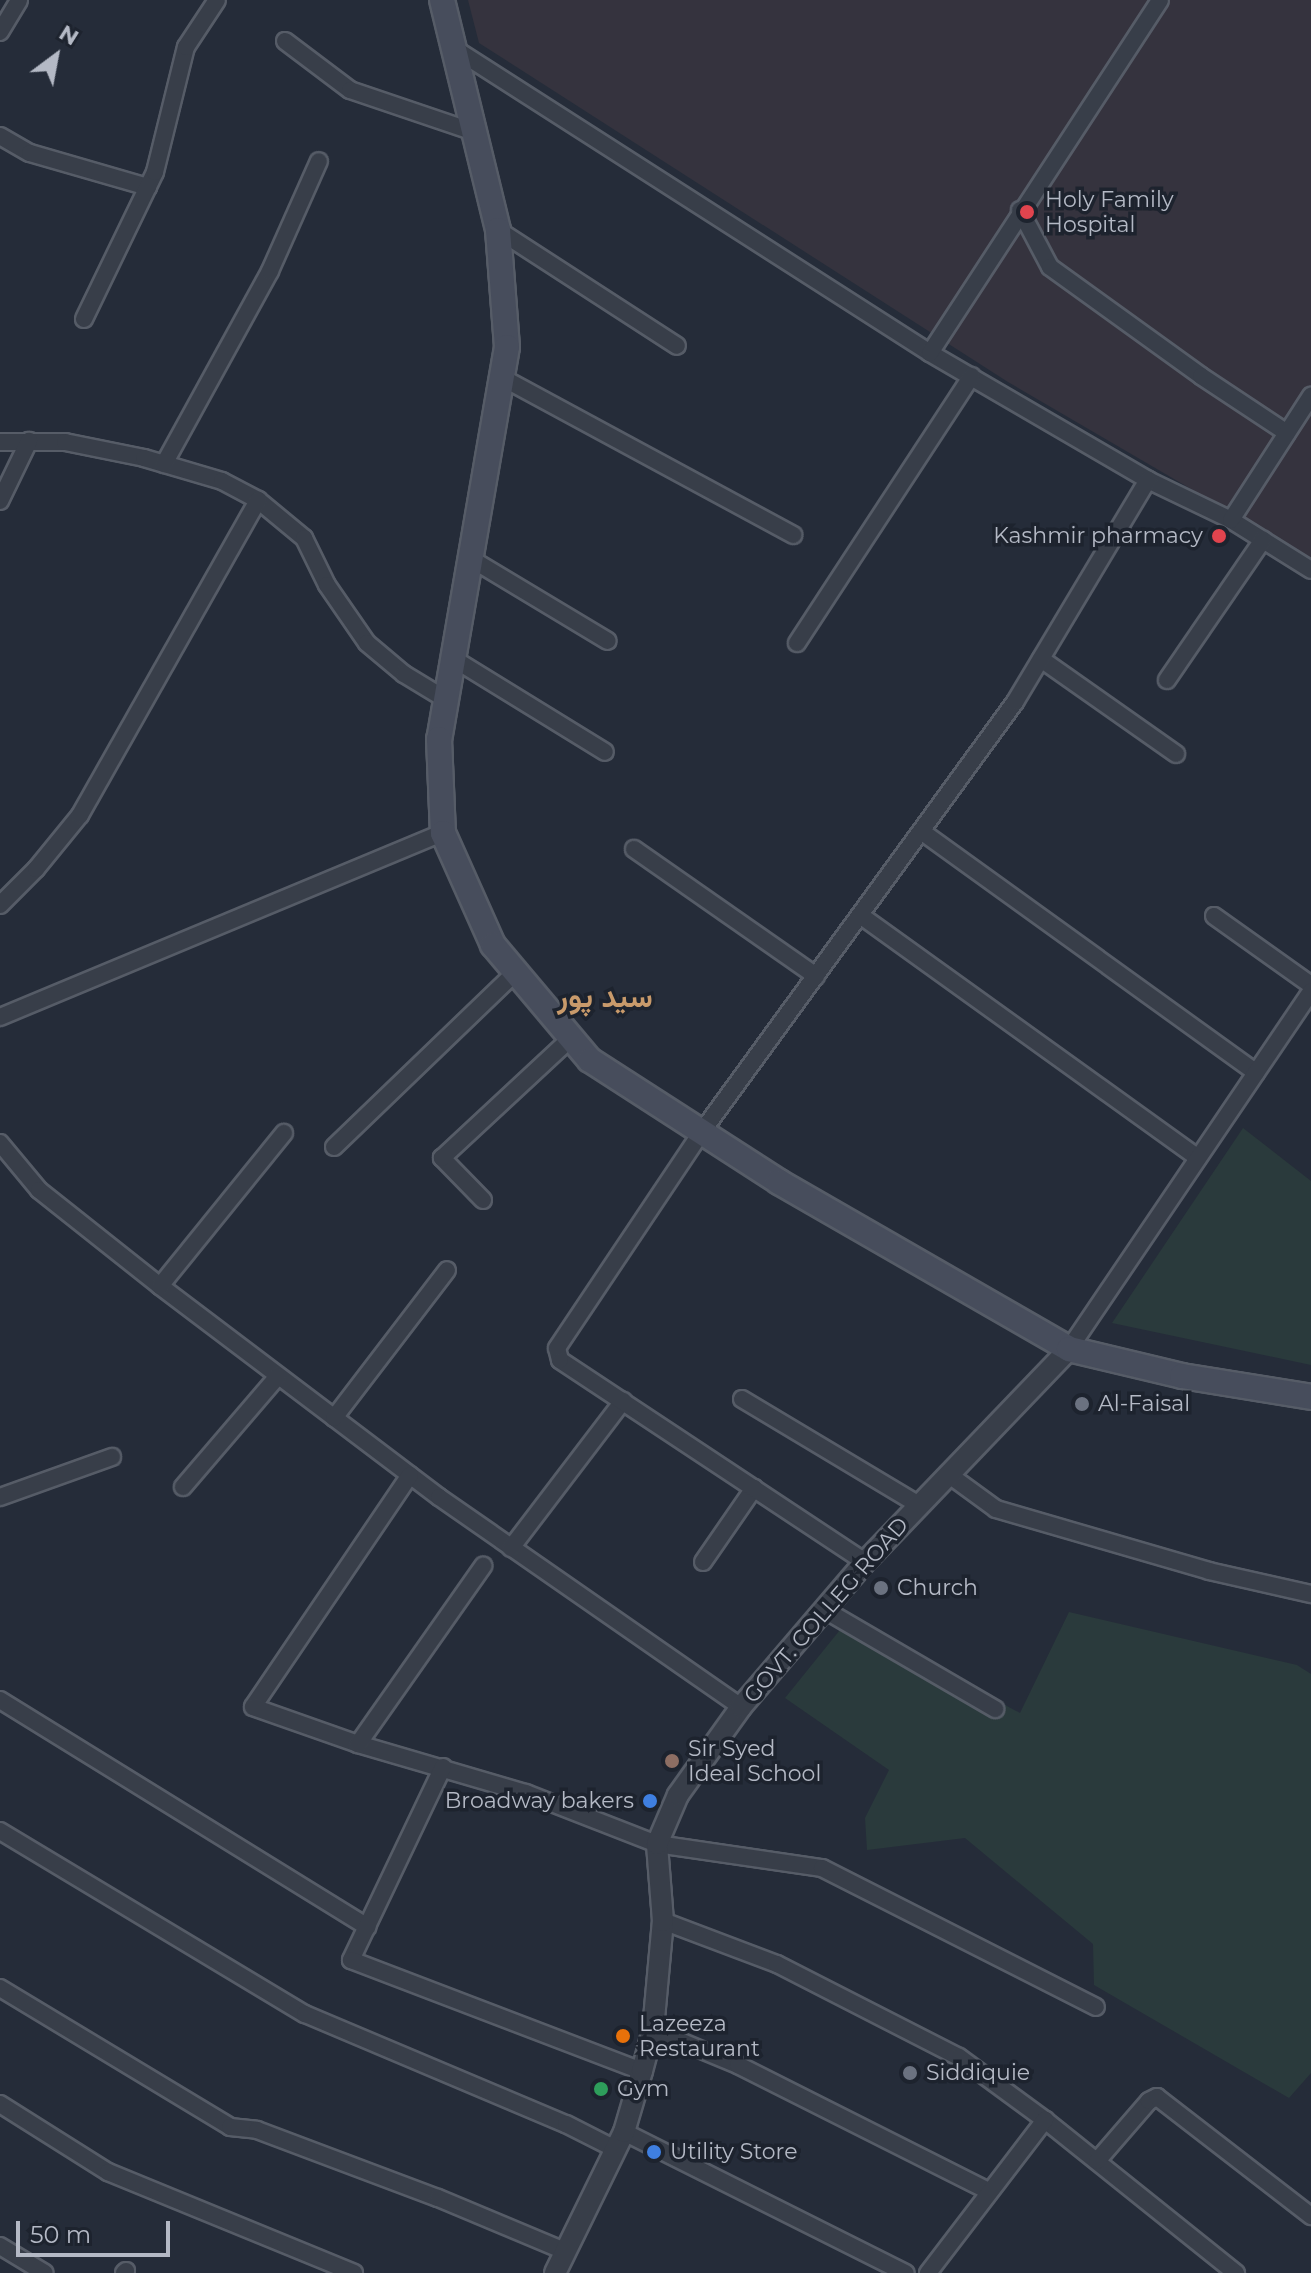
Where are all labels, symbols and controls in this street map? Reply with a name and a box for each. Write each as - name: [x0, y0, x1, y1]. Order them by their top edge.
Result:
- north arrow: [16, 16, 96, 96]
- text: N: [54, 19, 84, 51]
- place label: Holy Family Hospital: [1045, 186, 1174, 238]
- marker: Holy Family Hospital: [1016, 201, 1038, 223]
- place label: Kashmir pharmacy: [993, 523, 1203, 549]
- marker: Kashmir pharmacy: [1210, 527, 1228, 545]
- district label: سید پور: [557, 979, 653, 1015]
- place label: Al-Faisal: [1098, 1391, 1190, 1417]
- marker: Al-Faisal: [1073, 1395, 1091, 1413]
- street label: GOVT. COLLEG ROAD: [738, 1512, 914, 1708]
- place label: Church: [897, 1575, 978, 1601]
- marker: Church: [872, 1579, 890, 1597]
- place label: Sir Syed Ideal School: [688, 1735, 821, 1786]
- marker: Sir Syed Ideal School: [663, 1752, 681, 1770]
- place label: Broadway bakers: [445, 1788, 634, 1814]
- marker: Broadway bakers: [641, 1792, 659, 1810]
- place label: Lazeeza Restaurant: [639, 2010, 760, 2062]
- marker: Lazeeza Restaurant: [614, 2027, 632, 2045]
- place label: Siddiquie: [926, 2060, 1030, 2086]
- marker: Siddiquie: [901, 2064, 919, 2082]
- place label: Gym: [617, 2076, 669, 2102]
- marker: Gym: [592, 2080, 610, 2098]
- place label: Utility Store: [670, 2139, 797, 2165]
- marker: Utility Store: [645, 2143, 663, 2161]
- scale bar: [20, 2205, 174, 2255]
- text: 50 m: [30, 2220, 91, 2249]

